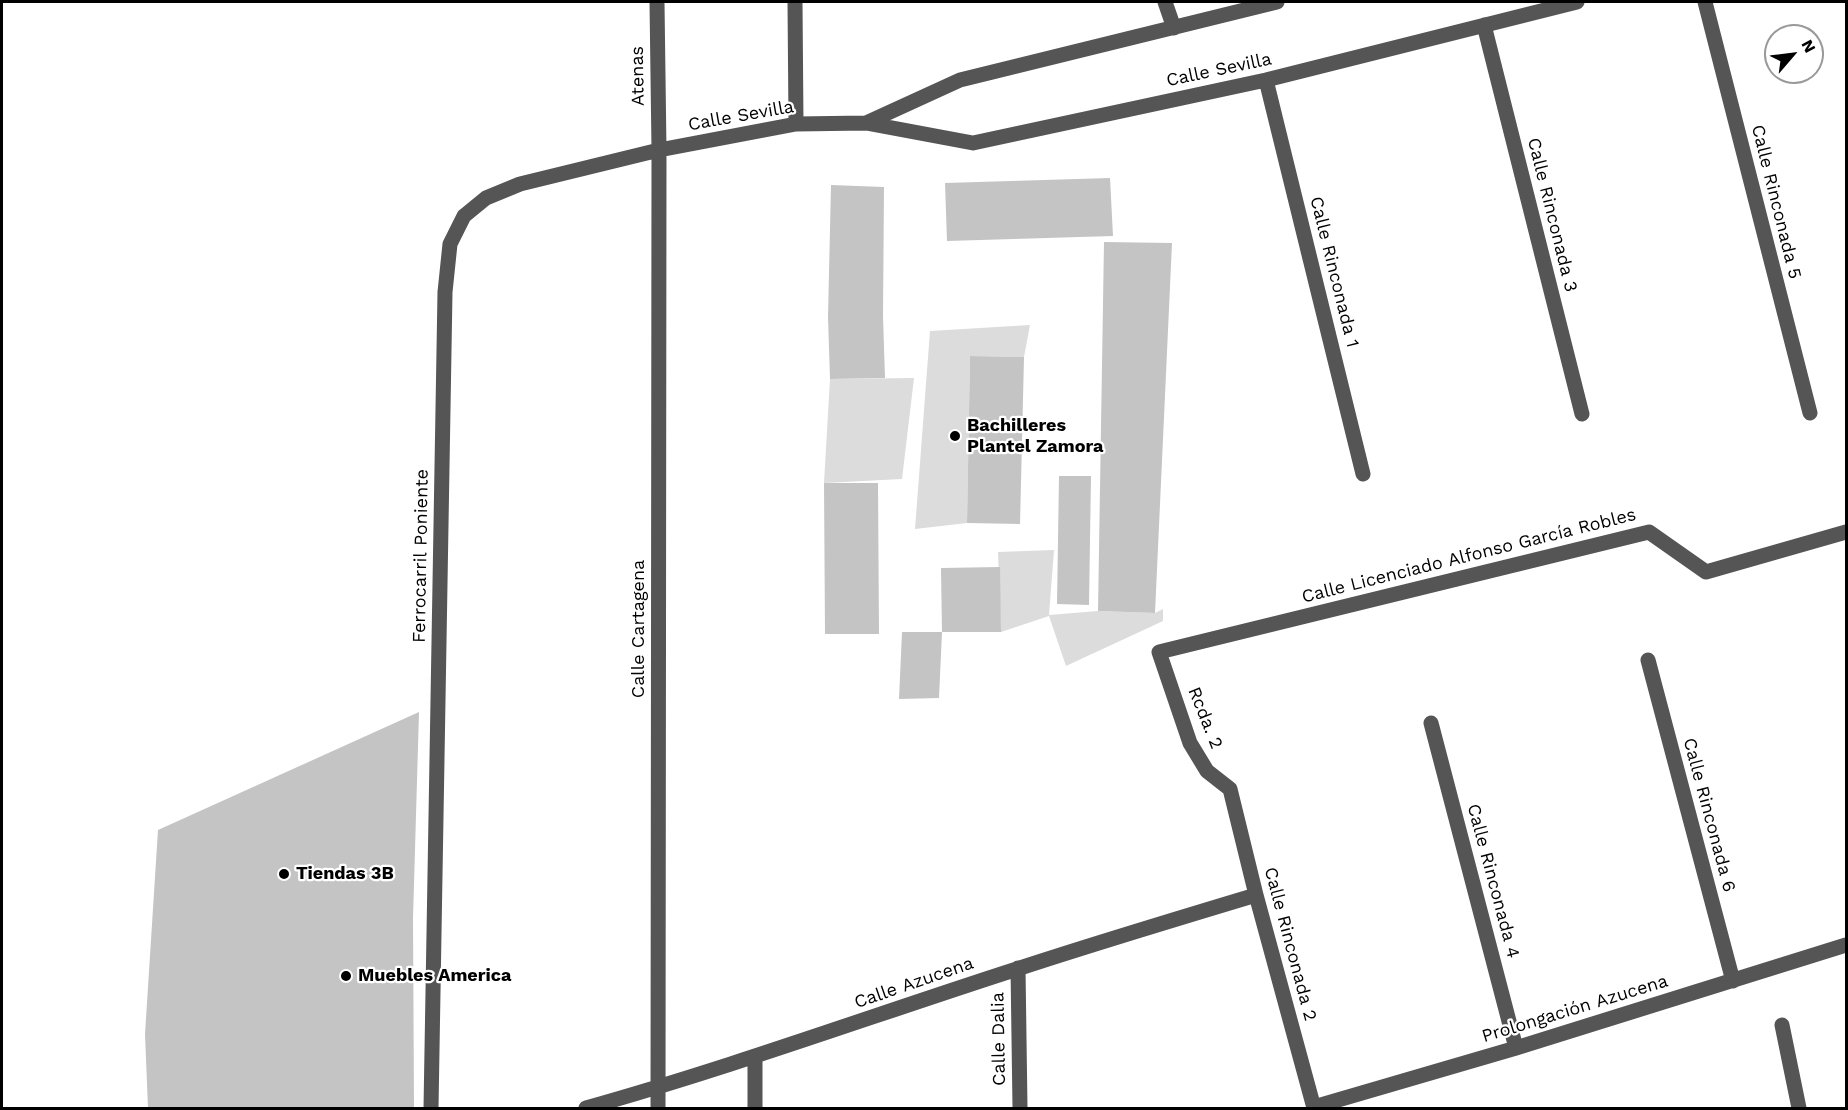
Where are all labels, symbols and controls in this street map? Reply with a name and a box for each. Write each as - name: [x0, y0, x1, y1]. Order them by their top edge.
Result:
- north arrow: [1764, 24, 1824, 84]
- text: N: [1797, 37, 1820, 56]
- street label: Atenas: [627, 46, 649, 106]
- street label: Calle Sevilla: [1164, 48, 1274, 92]
- street label: Calle Sevilla: [686, 96, 796, 136]
- street label: Calle Rinconada 5: [1746, 123, 1806, 281]
- street label: Calle Rinconada 3: [1522, 136, 1582, 294]
- street label: Calle Rinconada 1: [1305, 194, 1363, 350]
- place label: Bachilleres Plantel Zamora: [967, 415, 1104, 458]
- marker: Bachilleres Plantel Zamora: [948, 429, 962, 443]
- street label: Ferrocarril Poniente: [409, 469, 433, 643]
- street label: Calle Licenciado Alfonso García Robles: [1300, 504, 1638, 608]
- street label: Calle Cartagena: [628, 560, 650, 698]
- street label: Rcda. 2: [1183, 684, 1227, 752]
- street label: Calle Rinconada 6: [1678, 736, 1740, 894]
- street label: Calle Rinconada 4: [1462, 802, 1524, 960]
- place label: Tiendas 3B: [296, 863, 394, 885]
- street label: Calle Rinconada 2: [1259, 865, 1321, 1023]
- marker: Tiendas 3B: [277, 867, 291, 881]
- street label: Calle Azucena: [852, 953, 976, 1013]
- place label: Muebles America: [358, 965, 511, 987]
- marker: Muebles America: [339, 969, 353, 983]
- street label: Prolongación Azucena: [1479, 970, 1671, 1048]
- street label: Calle Dalia: [987, 992, 1011, 1086]

